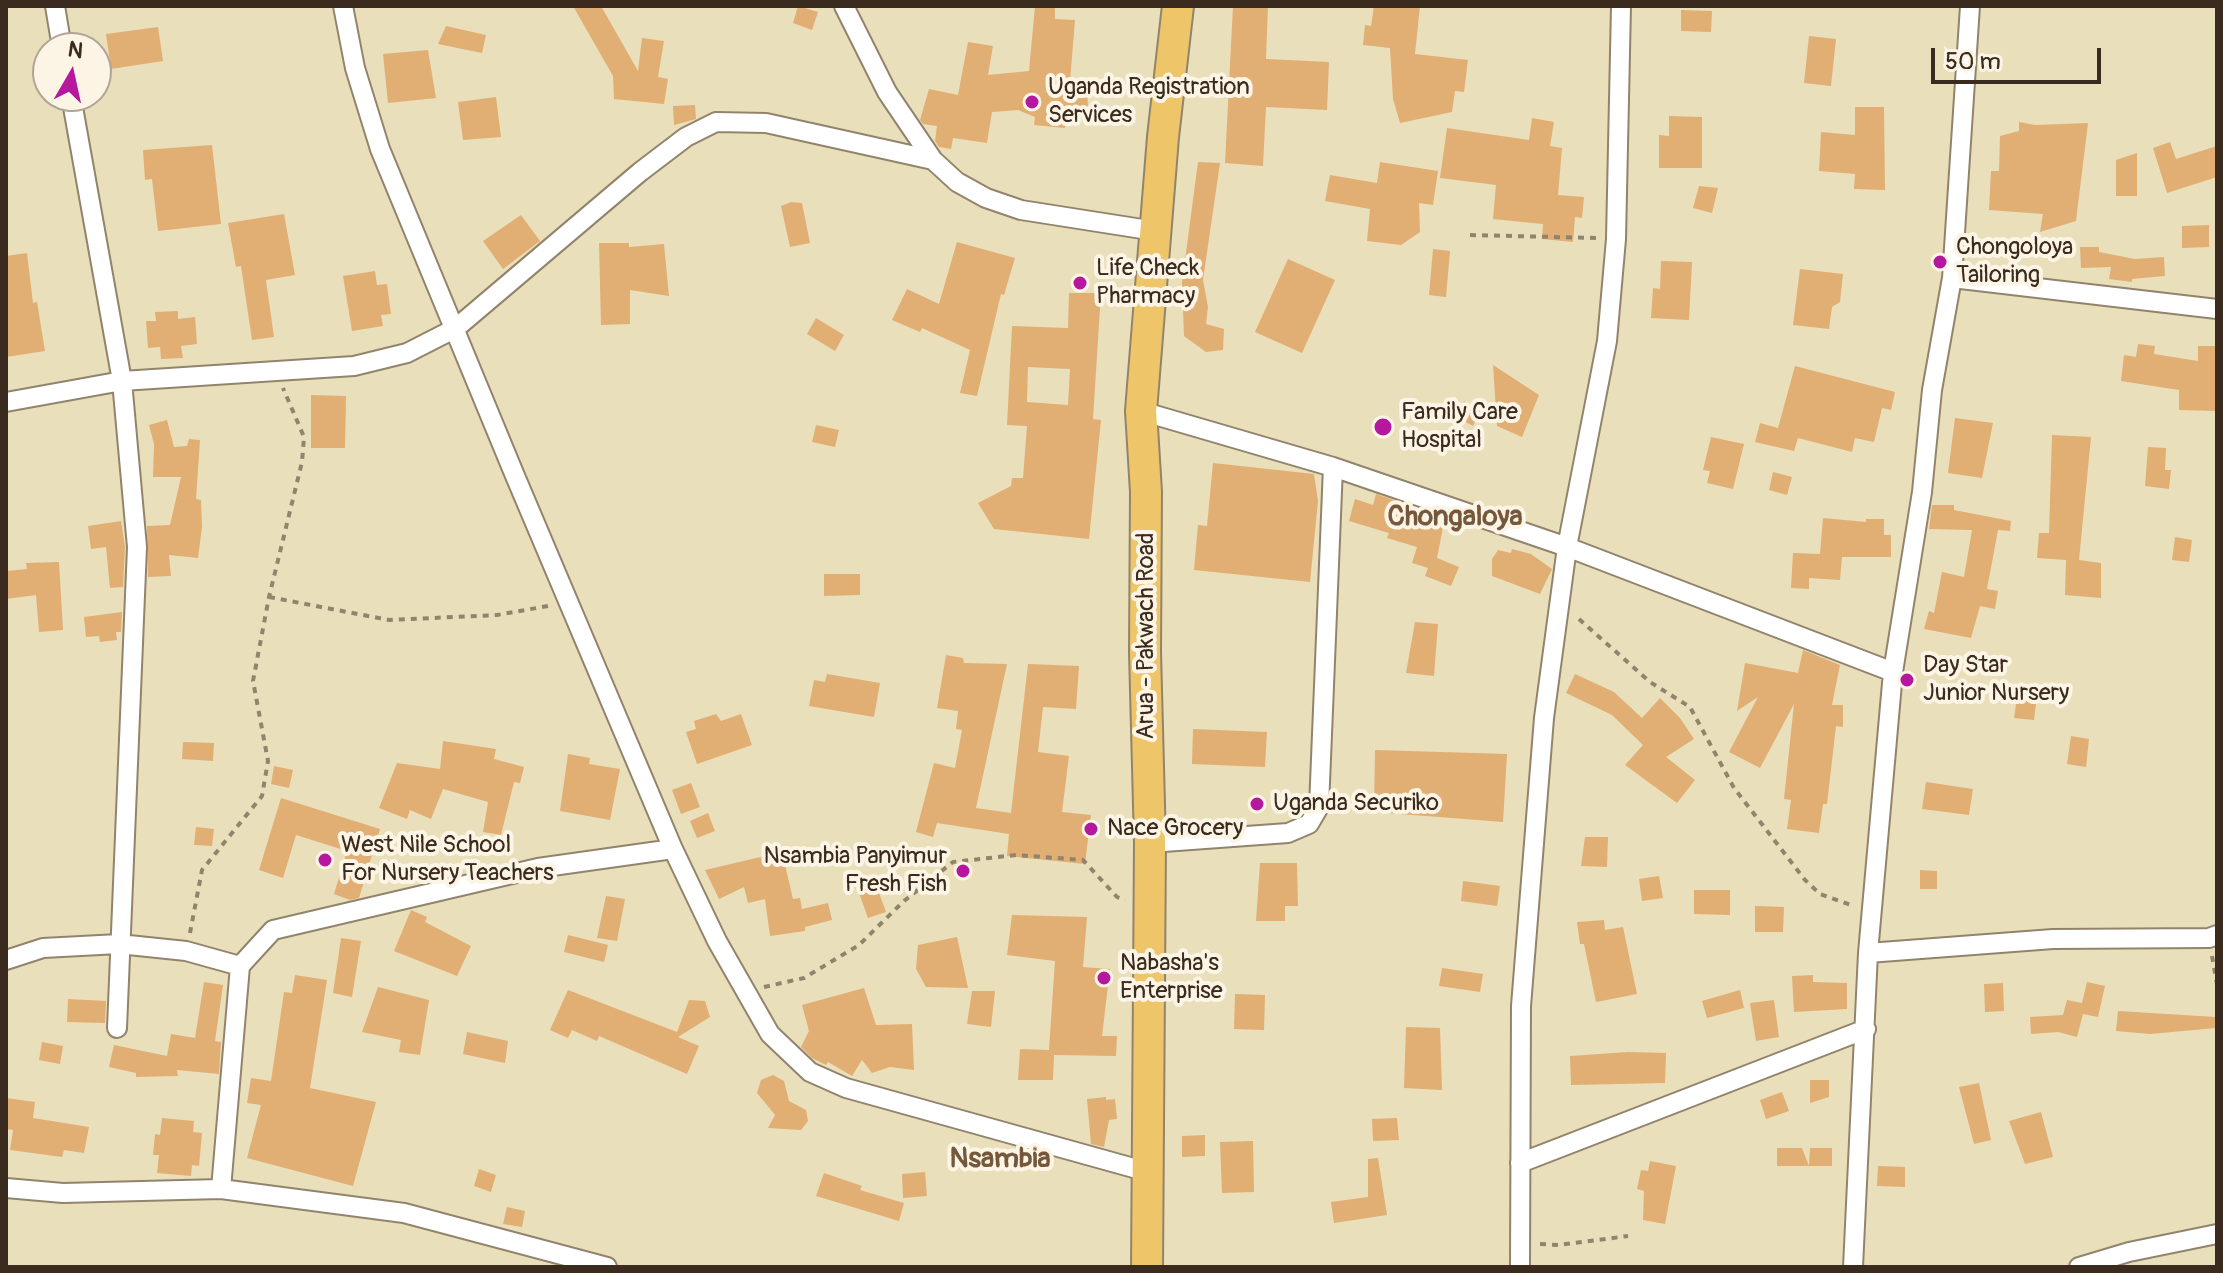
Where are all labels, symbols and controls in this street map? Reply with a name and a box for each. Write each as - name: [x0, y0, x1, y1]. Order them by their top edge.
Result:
- north arrow: [32, 32, 112, 112]
- scale bar: [1935, 32, 2105, 82]
- text: N: [66, 35, 85, 65]
- text: 50 m: [1945, 47, 2001, 76]
- place label: Uganda Registration Services: [1048, 74, 1250, 130]
- marker: Uganda Registration Services: [1023, 93, 1041, 111]
- place label: Chongoloya Tailoring: [1956, 234, 2073, 290]
- marker: Chongoloya Tailoring: [1931, 253, 1949, 271]
- place label: Life Check Pharmacy: [1096, 255, 1199, 311]
- marker: Life Check Pharmacy: [1071, 274, 1089, 292]
- place label: Family Care Hospital: [1401, 399, 1518, 455]
- marker: Family Care Hospital: [1372, 416, 1394, 438]
- district label: Chongaloya: [1388, 501, 1522, 535]
- street label: Arua - Pakwach Road: [1133, 532, 1161, 740]
- place label: Day Star Junior Nursery: [1923, 652, 2069, 708]
- marker: Day Star Junior Nursery: [1898, 671, 1916, 689]
- place label: Uganda Securiko: [1273, 790, 1439, 818]
- marker: Uganda Securiko: [1248, 795, 1266, 813]
- place label: Nace Grocery: [1107, 815, 1243, 843]
- marker: Nace Grocery: [1082, 820, 1100, 838]
- place label: West Nile School For Nursery Teachers: [341, 832, 554, 888]
- place label: Nsambia Panyimur Fresh Fish: [763, 843, 947, 899]
- marker: West Nile School For Nursery Teachers: [316, 851, 334, 869]
- marker: Nsambia Panyimur Fresh Fish: [954, 862, 972, 880]
- place label: Nabasha's Enterprise: [1120, 950, 1223, 1006]
- marker: Nabasha's Enterprise: [1095, 969, 1113, 987]
- district label: Nsambia: [949, 1143, 1051, 1177]

